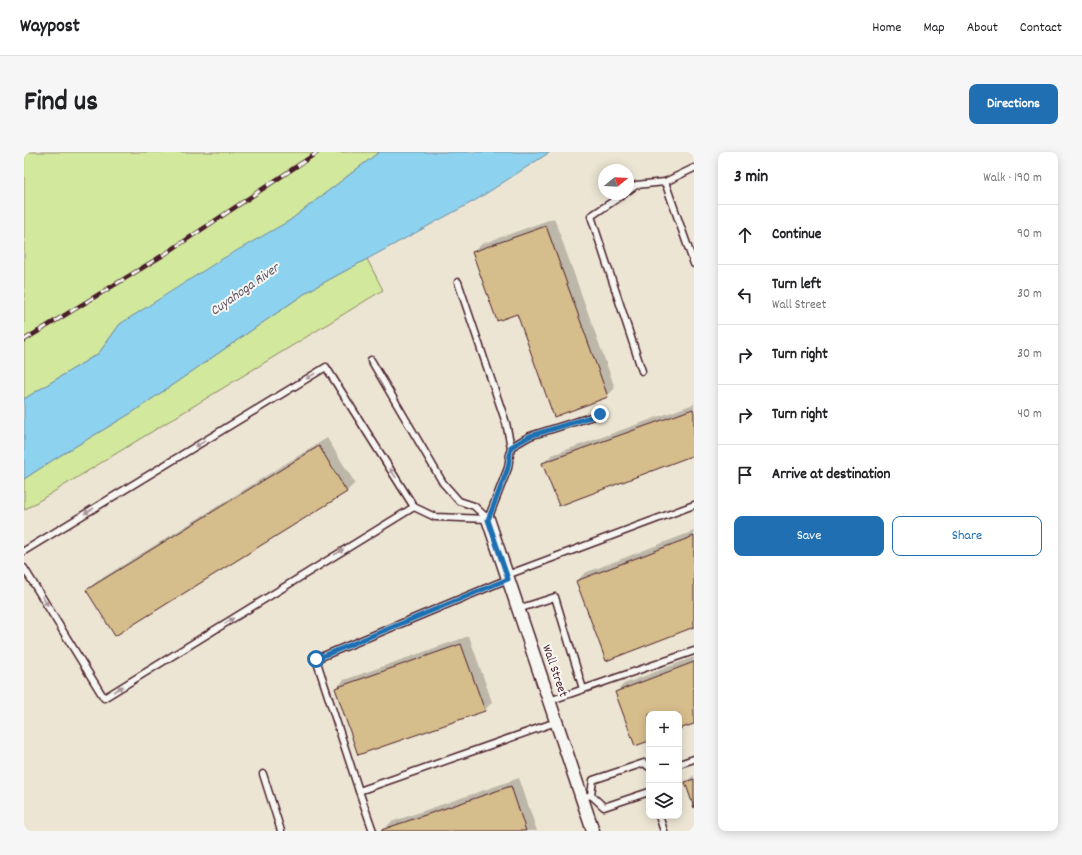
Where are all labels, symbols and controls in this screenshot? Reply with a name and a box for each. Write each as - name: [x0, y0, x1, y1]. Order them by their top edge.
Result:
- text: Waypost: [20, 14, 80, 41]
- text: Home: [872, 18, 901, 38]
- text: Map: [923, 18, 945, 38]
- text: About: [967, 18, 998, 38]
- text: Contact: [1020, 18, 1062, 38]
- text: Find us: [24, 84, 98, 124]
- button: Directions: [969, 84, 1058, 124]
- north arrow: [598, 164, 634, 200]
- text: 3 min: [734, 166, 768, 190]
- text: Walk · 190 m: [983, 169, 1042, 188]
- icon: ahead: [734, 224, 756, 246]
- text: Continue: [772, 224, 821, 246]
- text: 90 m: [1017, 225, 1042, 244]
- water label: Cuyahoga River: [206, 258, 285, 321]
- text: Turn left: [772, 274, 821, 296]
- icon: left: [734, 284, 756, 306]
- text: 30 m: [1017, 285, 1042, 304]
- text: Wall Street: [772, 296, 826, 315]
- icon: right: [734, 344, 756, 366]
- text: Turn right: [772, 344, 828, 366]
- text: 30 m: [1017, 345, 1042, 364]
- one-way arrow: [306, 372, 316, 380]
- icon: right: [734, 404, 756, 426]
- text: Turn right: [772, 404, 828, 426]
- route end: [591, 405, 609, 423]
- text: 40 m: [1018, 405, 1042, 424]
- one-way arrow: [194, 440, 206, 447]
- icon: arrive: [734, 464, 756, 486]
- text: Arrive at destination: [772, 464, 890, 486]
- one-way arrow: [389, 468, 397, 478]
- one-way arrow: [83, 508, 95, 515]
- button: Save: [734, 516, 884, 556]
- button: Share: [892, 516, 1042, 556]
- one-way arrow: [334, 549, 345, 556]
- one-way arrow: [41, 595, 48, 607]
- one-way arrow: [223, 617, 235, 624]
- street label: Wall Street: [536, 642, 572, 700]
- route start: [307, 650, 325, 668]
- one-way arrow: [113, 685, 123, 693]
- map controls: [646, 711, 682, 819]
- button: +: [646, 711, 682, 747]
- button: −: [646, 747, 682, 783]
- button: layers: [646, 783, 682, 819]

